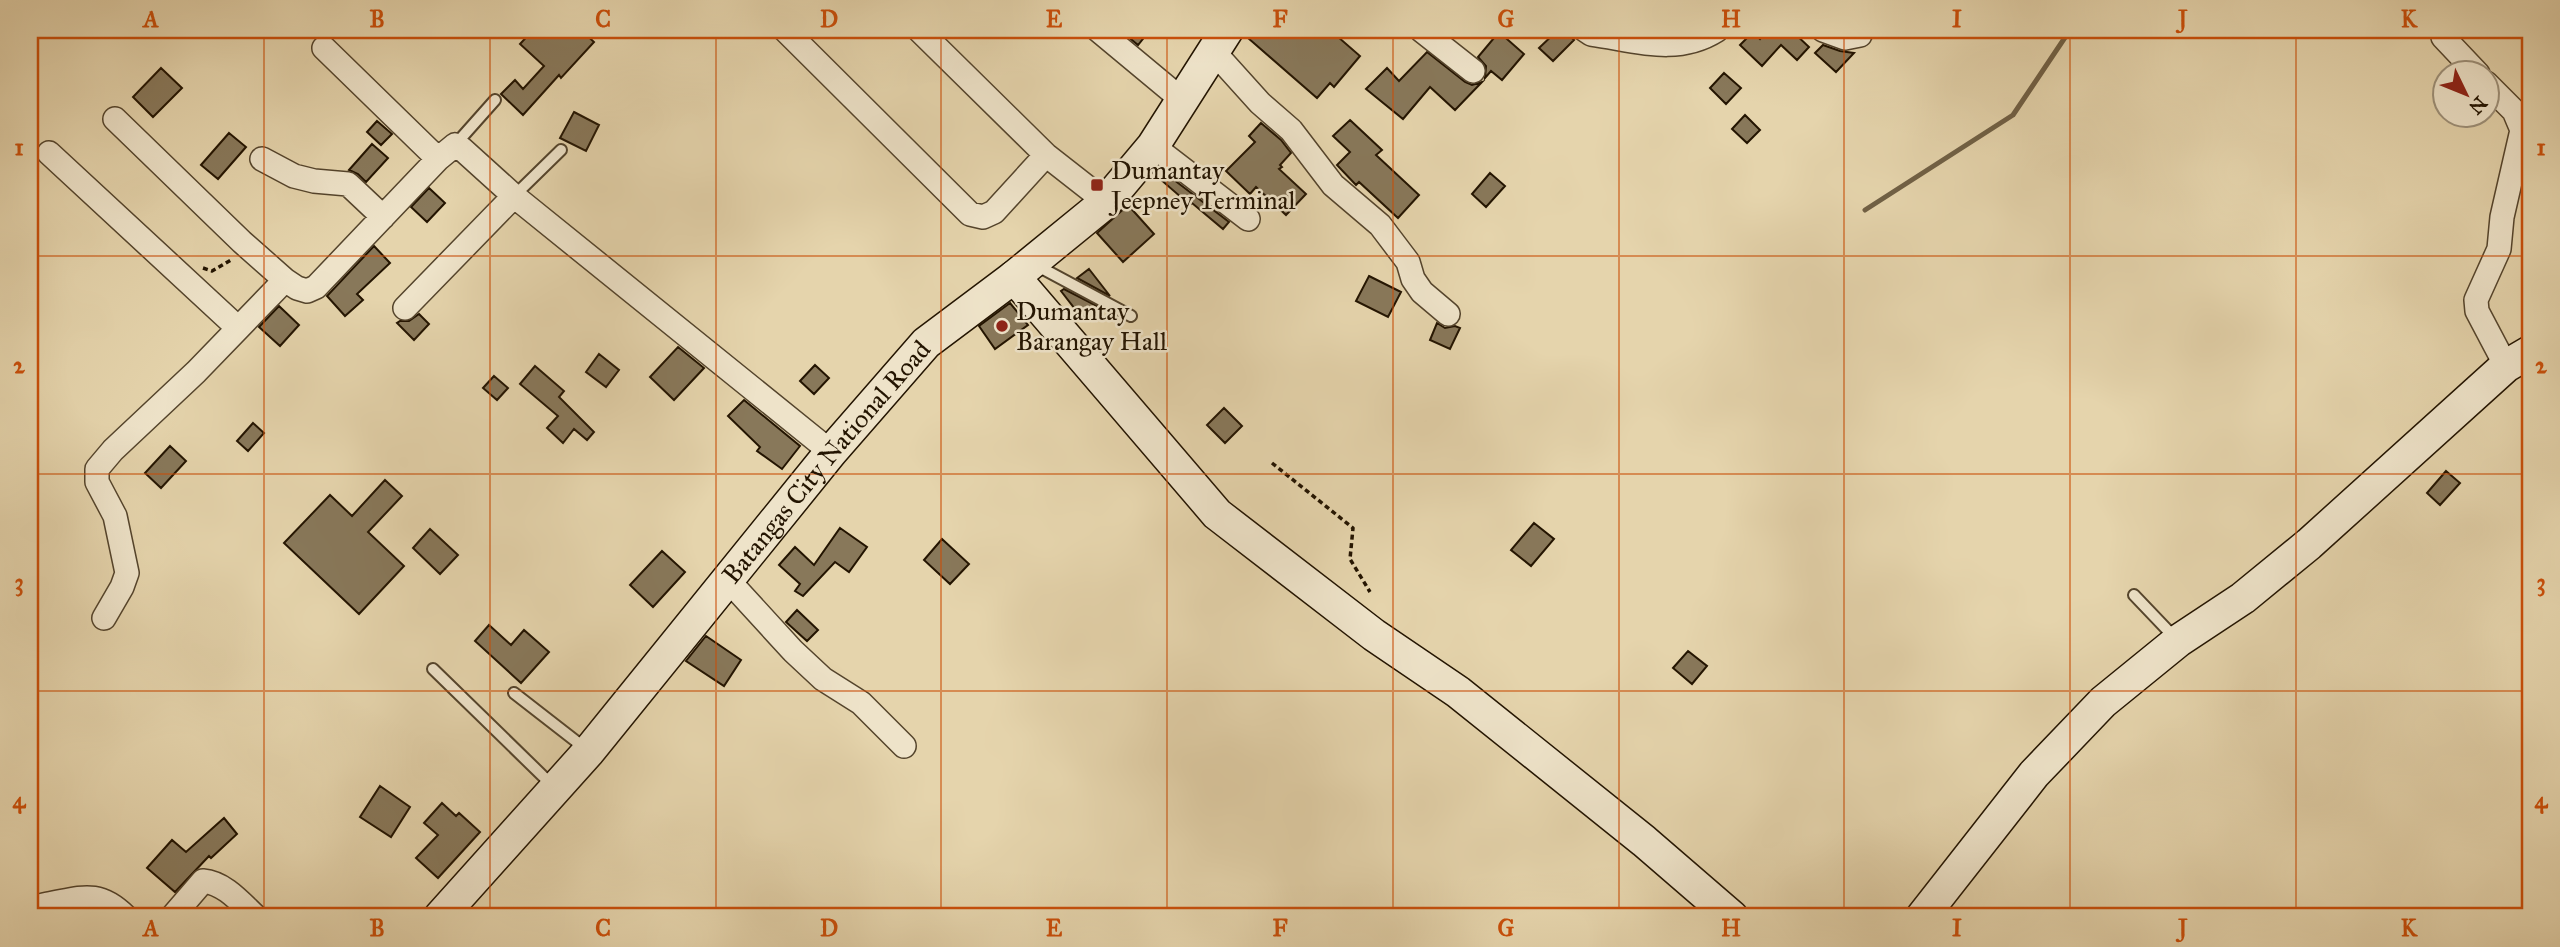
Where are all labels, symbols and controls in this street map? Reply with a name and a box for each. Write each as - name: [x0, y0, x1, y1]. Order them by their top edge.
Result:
- text: A: [141, 5, 159, 33]
- text: B: [369, 5, 385, 33]
- text: C: [595, 5, 611, 33]
- text: D: [820, 5, 838, 33]
- text: E: [1046, 5, 1063, 33]
- text: F: [1272, 5, 1288, 33]
- text: G: [1498, 5, 1515, 33]
- text: H: [1721, 5, 1741, 33]
- text: I: [1952, 5, 1962, 33]
- text: J: [2175, 5, 2188, 34]
- text: K: [2401, 5, 2419, 33]
- north arrow: [2430, 60, 2500, 130]
- text: N: [2464, 92, 2492, 119]
- text: 1: [14, 133, 24, 161]
- text: 1: [2536, 133, 2546, 161]
- place label: Dumantay Jeepney Terminal: [1108, 154, 1296, 216]
- marker: Dumantay Jeepney Terminal: [1089, 177, 1105, 193]
- place label: Dumantay Barangay Hall: [1016, 295, 1167, 357]
- marker: Dumantay Barangay Hall: [994, 318, 1010, 334]
- street label: Batangas City National Road: [715, 334, 937, 590]
- text: 2: [13, 351, 25, 379]
- text: 2: [2535, 351, 2547, 379]
- text: 3: [14, 568, 24, 597]
- text: 3: [2536, 568, 2546, 597]
- text: 4: [13, 786, 27, 814]
- text: 4: [2535, 786, 2549, 814]
- text: A: [141, 914, 159, 942]
- text: B: [369, 914, 385, 942]
- text: C: [595, 914, 611, 942]
- text: D: [820, 914, 838, 942]
- text: E: [1046, 914, 1063, 942]
- text: F: [1272, 914, 1288, 942]
- text: G: [1498, 914, 1515, 942]
- text: H: [1721, 914, 1741, 942]
- text: I: [1952, 914, 1962, 942]
- text: J: [2175, 914, 2188, 943]
- text: K: [2401, 914, 2419, 942]

